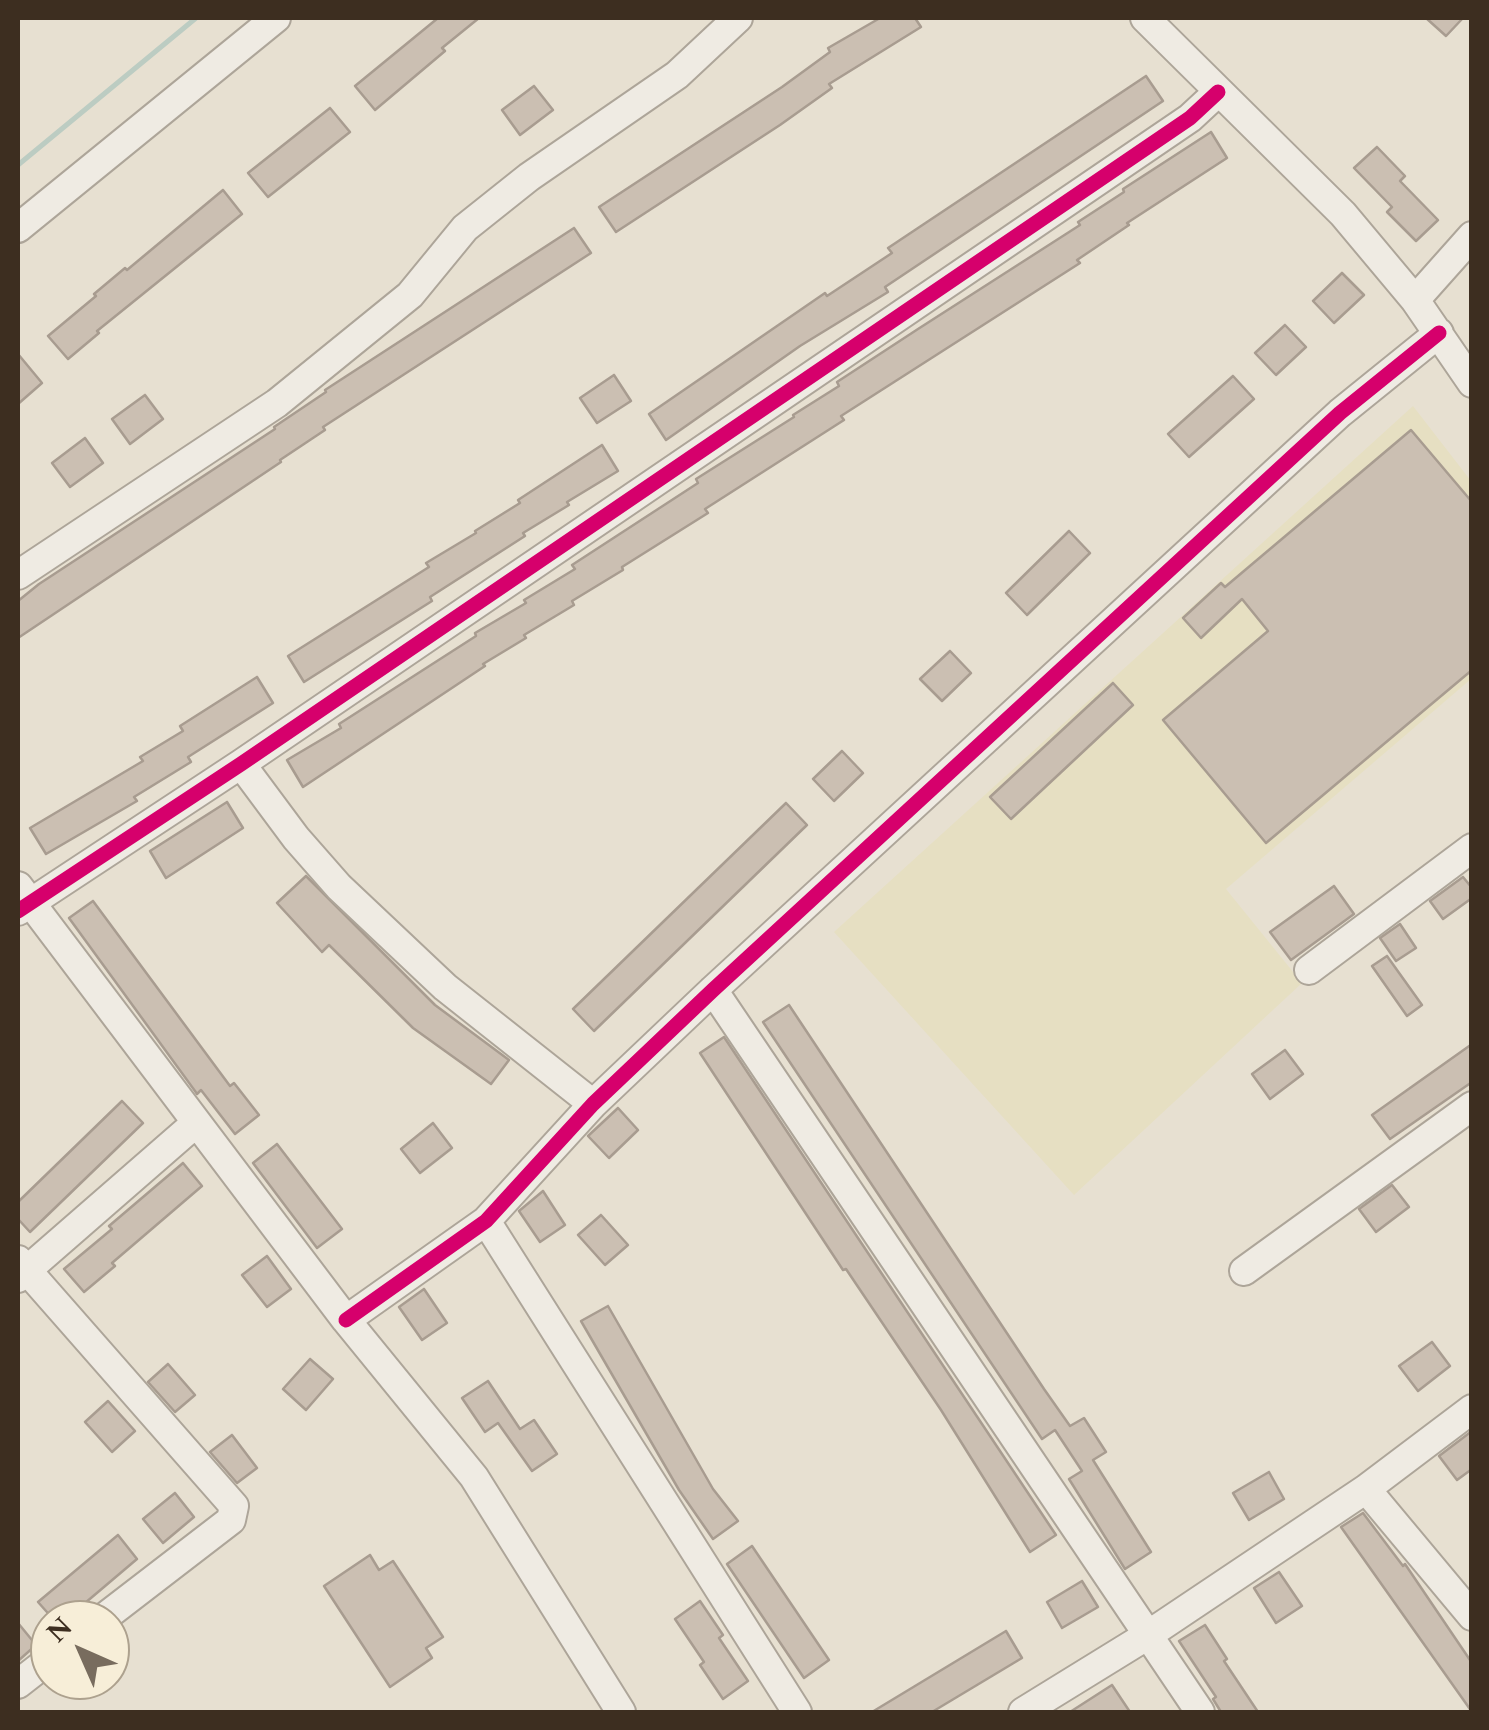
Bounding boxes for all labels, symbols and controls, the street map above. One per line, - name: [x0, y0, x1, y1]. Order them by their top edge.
- north arrow: [30, 1600, 130, 1700]
- text: N: [37, 1607, 83, 1653]

